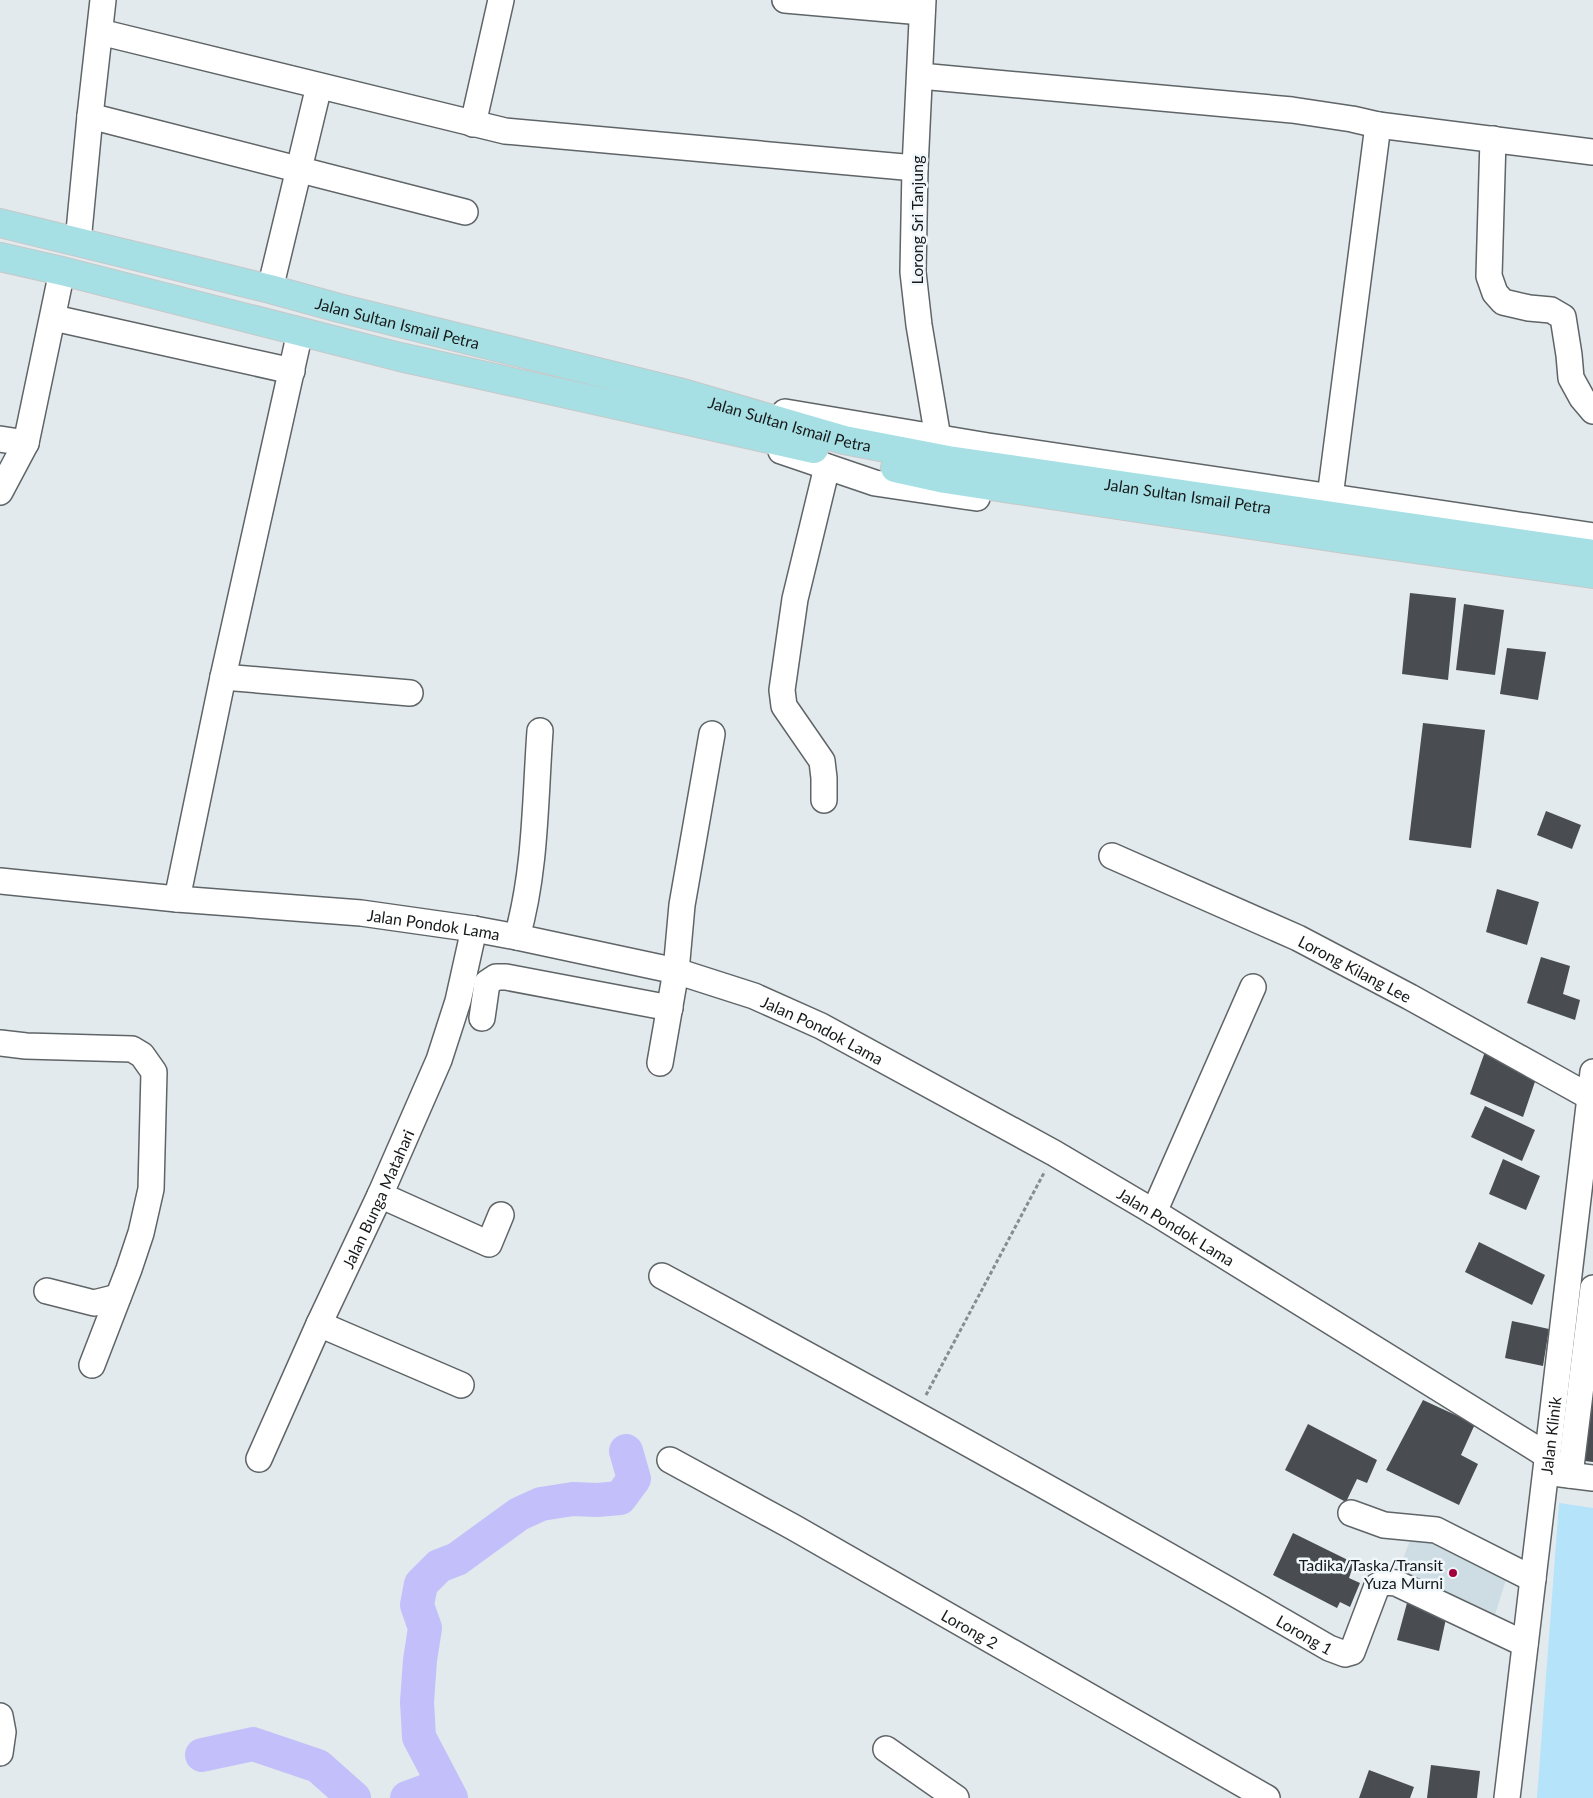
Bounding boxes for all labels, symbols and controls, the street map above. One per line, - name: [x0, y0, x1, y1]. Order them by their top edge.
- street label: Lorong Sri Tanjung: [907, 156, 926, 284]
- street label: Jalan Sultan Ismail Petra: [314, 293, 482, 352]
- street label: Jalan Sultan Ismail Petra: [706, 392, 873, 455]
- street label: Jalan Sultan Ismail Petra: [1103, 473, 1273, 517]
- street label: Jalan Pondok Lama: [366, 905, 502, 943]
- street label: Lorong Kilang Lee: [1296, 931, 1415, 1006]
- street label: Jalan Pondok Lama: [759, 991, 887, 1068]
- street label: Jalan Bunga Matahari: [337, 1126, 417, 1271]
- street label: Jalan Pondok Lama: [1114, 1183, 1238, 1269]
- street label: Jalan Klinik: [1536, 1395, 1564, 1476]
- place label: Tadika/Taska/Transit Yuza Murni: [1299, 1555, 1443, 1592]
- marker: Tadika/Taska/Transit Yuza Murni: [1447, 1567, 1459, 1579]
- street label: Lorong 2: [938, 1605, 1002, 1652]
- street label: Lorong 1: [1273, 1610, 1337, 1658]

